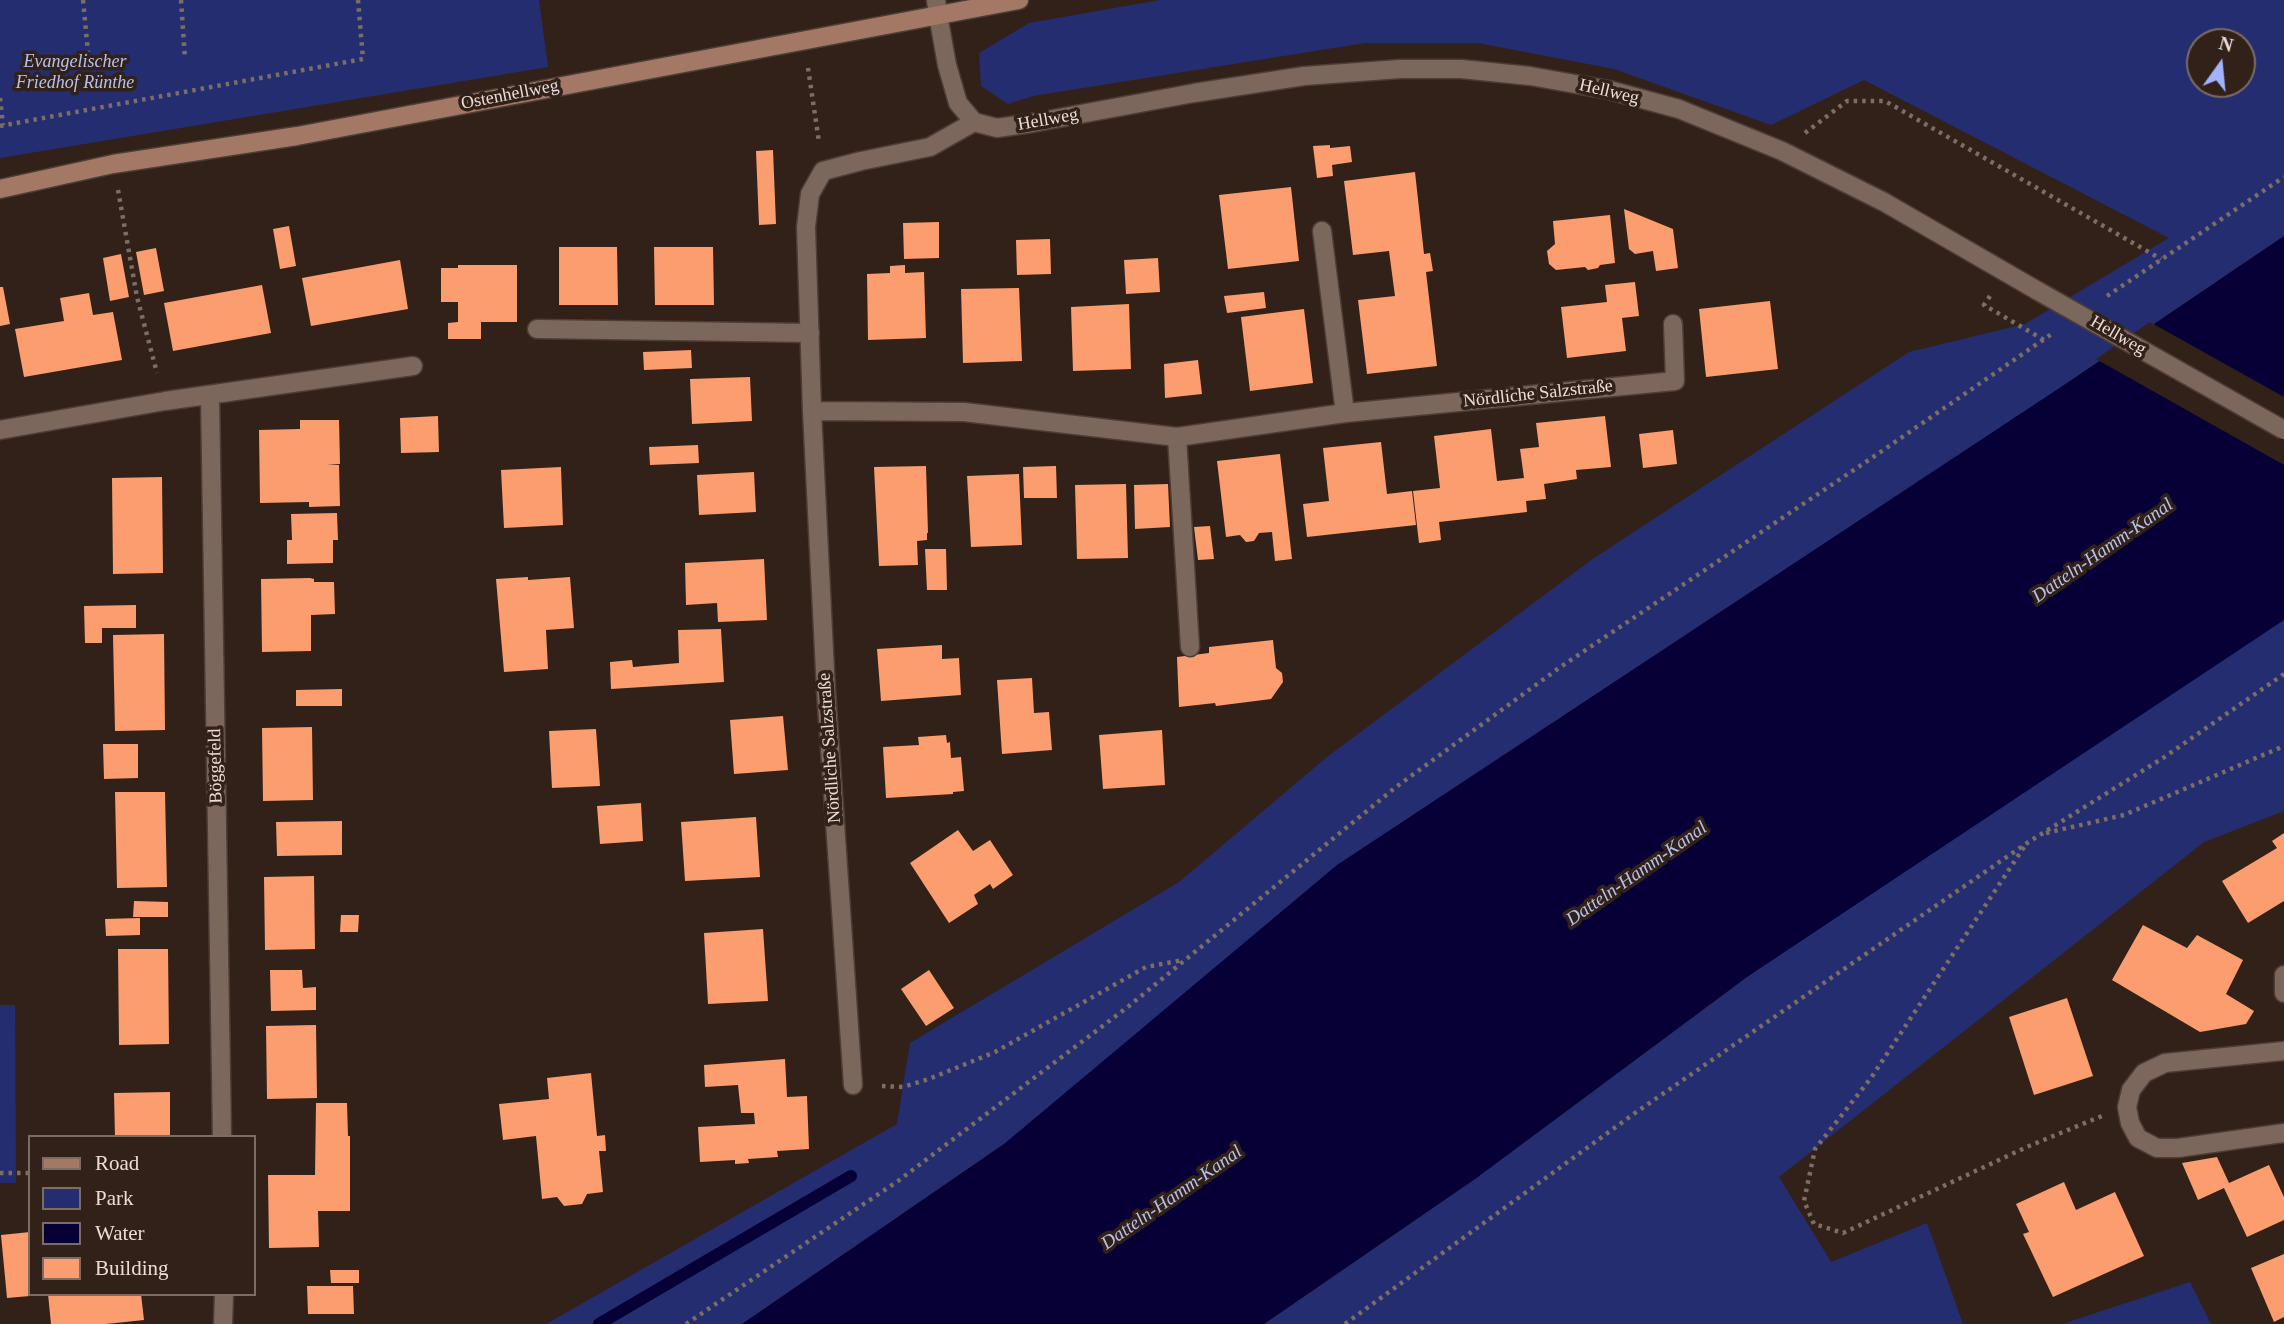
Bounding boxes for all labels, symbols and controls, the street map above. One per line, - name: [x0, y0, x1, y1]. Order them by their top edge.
- north arrow: [2186, 28, 2256, 98]
- text: N: [2217, 32, 2235, 56]
- park label: Evangelischer Friedhof Rünthe: [16, 51, 134, 94]
- street label: Ostenhellweg: [459, 75, 561, 115]
- street label: Hellweg: [1577, 75, 1641, 109]
- street label: Hellweg: [1016, 104, 1080, 136]
- street label: Hellweg: [2086, 311, 2150, 361]
- street label: Nördliche Salzstraße: [1462, 375, 1614, 413]
- water label: Datteln-Hamm-Kanal: [2028, 494, 2178, 608]
- street label: Nördliche Salzstraße: [814, 672, 846, 824]
- street label: Böggefeld: [205, 728, 227, 804]
- water label: Datteln-Hamm-Kanal: [1562, 817, 1712, 931]
- legend: [28, 1135, 256, 1296]
- water label: Datteln-Hamm-Kanal: [1097, 1141, 1247, 1255]
- text: Road: [95, 1151, 139, 1175]
- text: Park: [95, 1186, 134, 1210]
- text: Water: [95, 1221, 145, 1245]
- text: Building: [95, 1256, 169, 1280]

